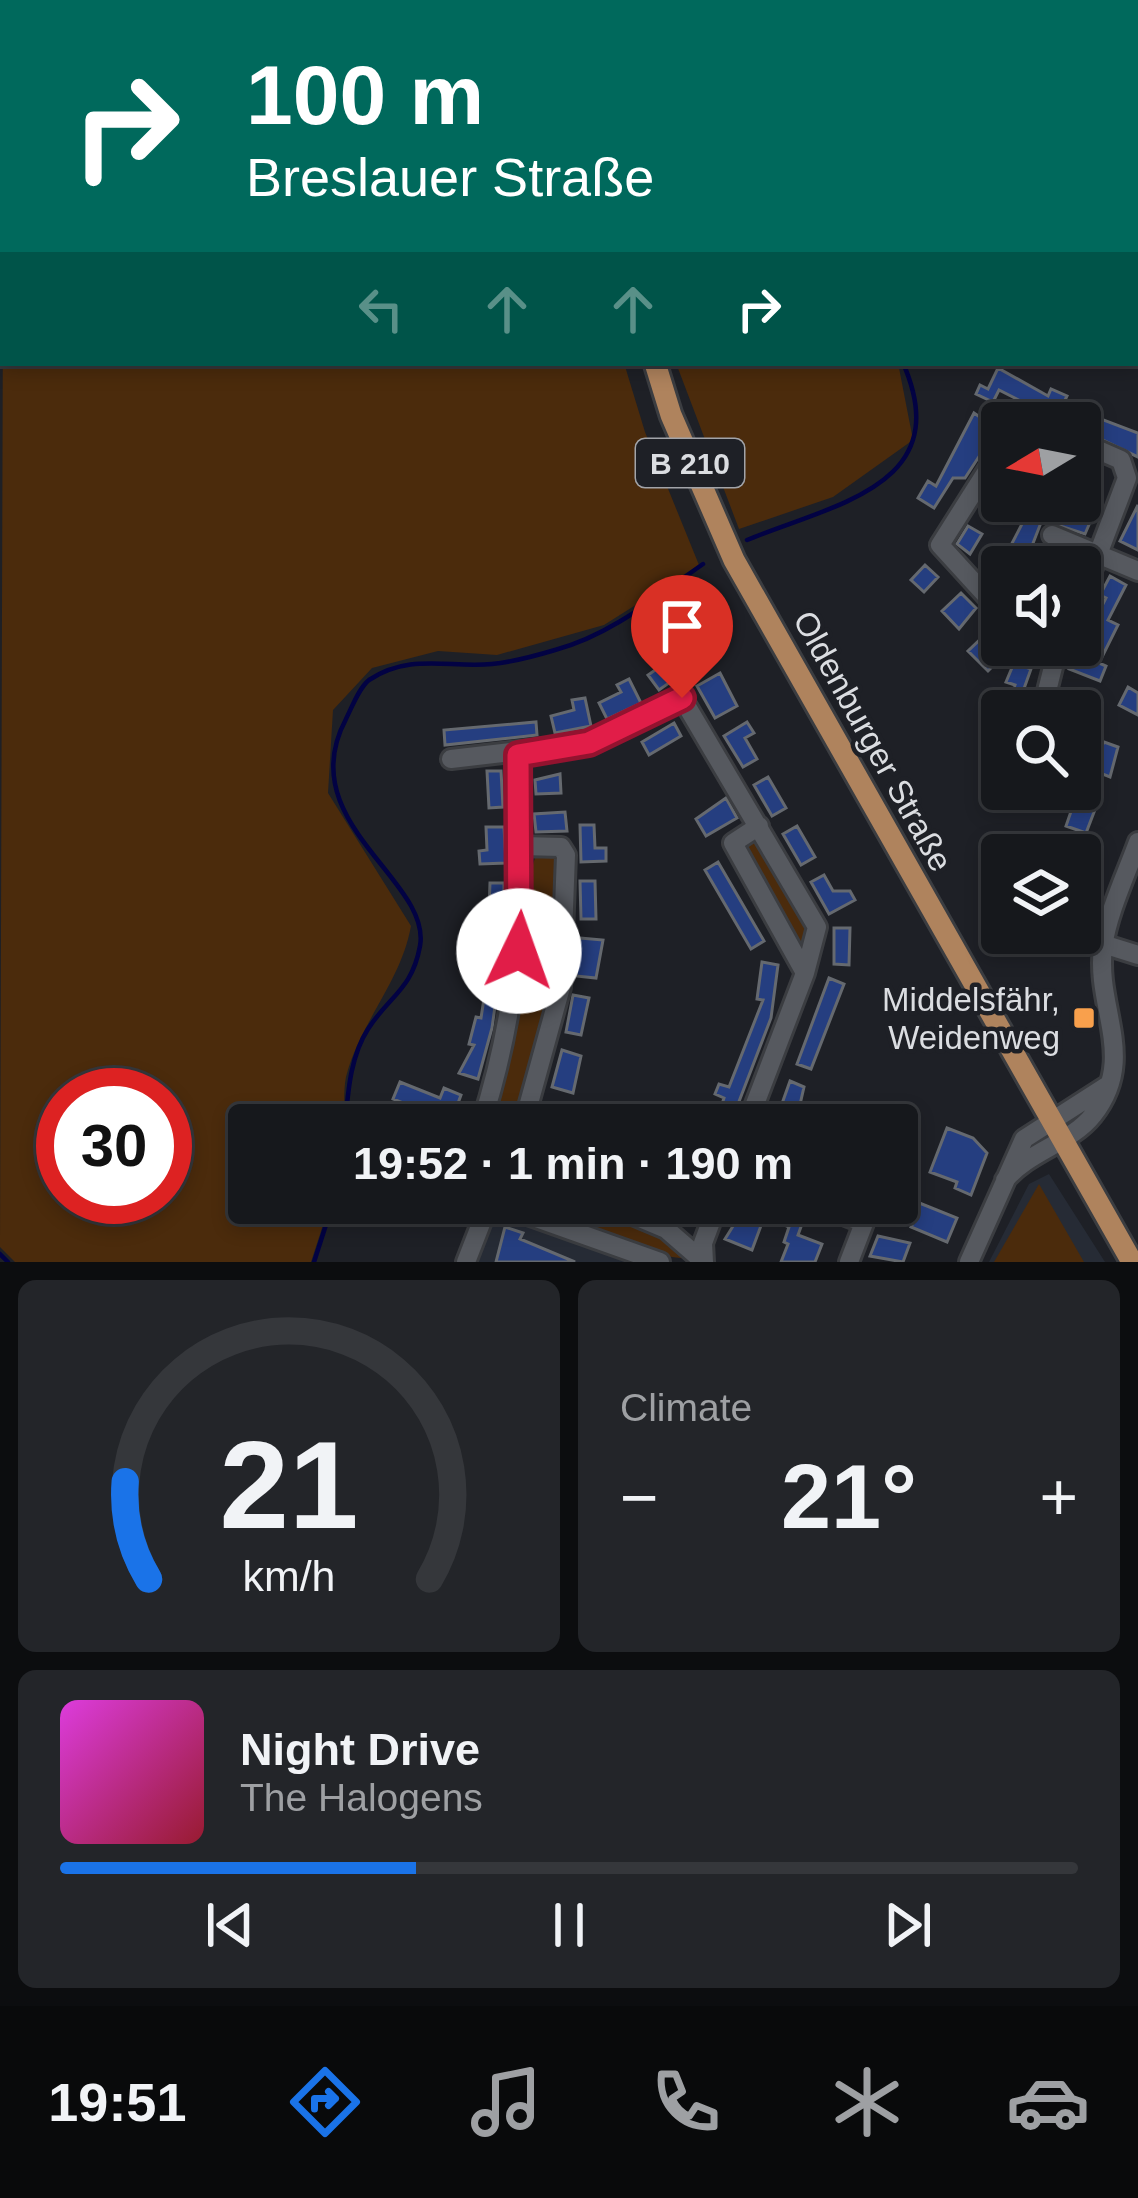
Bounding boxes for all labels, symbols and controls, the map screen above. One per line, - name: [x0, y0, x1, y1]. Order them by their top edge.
- icon: right: [48, 48, 204, 204]
- text: 100 m: [246, 48, 484, 142]
- text: Breslauer Straße: [246, 147, 654, 207]
- icon: left: [348, 276, 414, 342]
- icon: ahead: [474, 276, 540, 342]
- icon: ahead: [600, 276, 666, 342]
- icon: right: [726, 276, 792, 342]
- north arrow: [981, 402, 1101, 522]
- map controls: [981, 402, 1101, 954]
- road number: B 210: [636, 439, 744, 487]
- button: sound: [981, 546, 1101, 666]
- pin: [631, 575, 733, 698]
- icon: arrive: [649, 593, 715, 659]
- street label: Oldenburger Straße: [786, 604, 960, 878]
- button: search: [981, 690, 1101, 810]
- button: layers: [981, 834, 1101, 954]
- position arrow: [456, 888, 582, 1014]
- place label: Middelsfähr, Weidenweg: [882, 981, 1060, 1056]
- marker: Middelsfähr, Weidenweg: [1071, 1005, 1097, 1031]
- speed limit sign: 30: [36, 1068, 192, 1224]
- text: 19:52 · 1 min · 190 m: [353, 1138, 793, 1189]
- text: Climate: [620, 1386, 752, 1429]
- text: 21: [220, 1415, 358, 1554]
- text: 21°: [781, 1447, 917, 1547]
- text: −: [620, 1460, 659, 1534]
- text: +: [1039, 1460, 1078, 1534]
- text: km/h: [243, 1552, 335, 1600]
- text: Night Drive: [240, 1724, 480, 1775]
- text: The Halogens: [240, 1776, 483, 1819]
- icon: previous: [197, 1892, 263, 1958]
- icon: pause: [536, 1892, 602, 1958]
- icon: next: [875, 1892, 941, 1958]
- icon: directions: [283, 2060, 367, 2144]
- icon: music: [464, 2060, 548, 2144]
- icon: phone: [644, 2060, 728, 2144]
- icon: climate: [825, 2060, 909, 2144]
- icon: car: [1006, 2060, 1090, 2144]
- text: 19:51: [48, 2072, 186, 2132]

